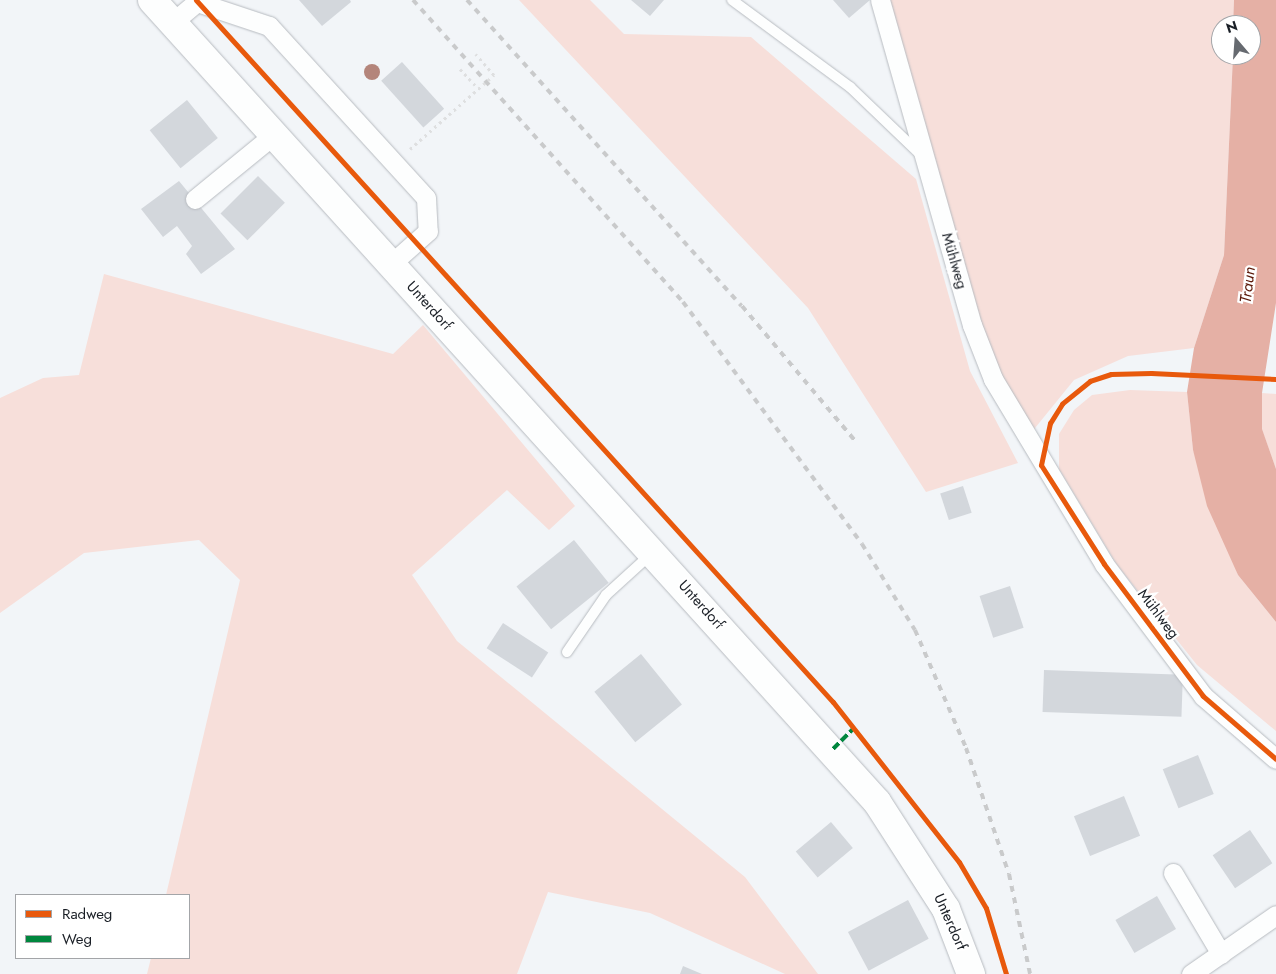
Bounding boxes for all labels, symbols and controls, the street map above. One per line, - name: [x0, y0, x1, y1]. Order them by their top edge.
- north arrow: [1211, 15, 1261, 65]
- text: N: [1223, 15, 1240, 38]
- street label: Mühlweg: [937, 231, 971, 291]
- water label: Traun: [1236, 266, 1260, 304]
- street label: Unterdorf: [402, 278, 456, 334]
- street label: Unterdorf: [674, 577, 728, 633]
- street label: Mühlweg: [1133, 586, 1183, 642]
- street label: Unterdorf: [930, 891, 970, 953]
- legend: [15, 894, 190, 959]
- text: Radweg: [62, 903, 112, 925]
- text: Weg: [62, 928, 92, 950]

